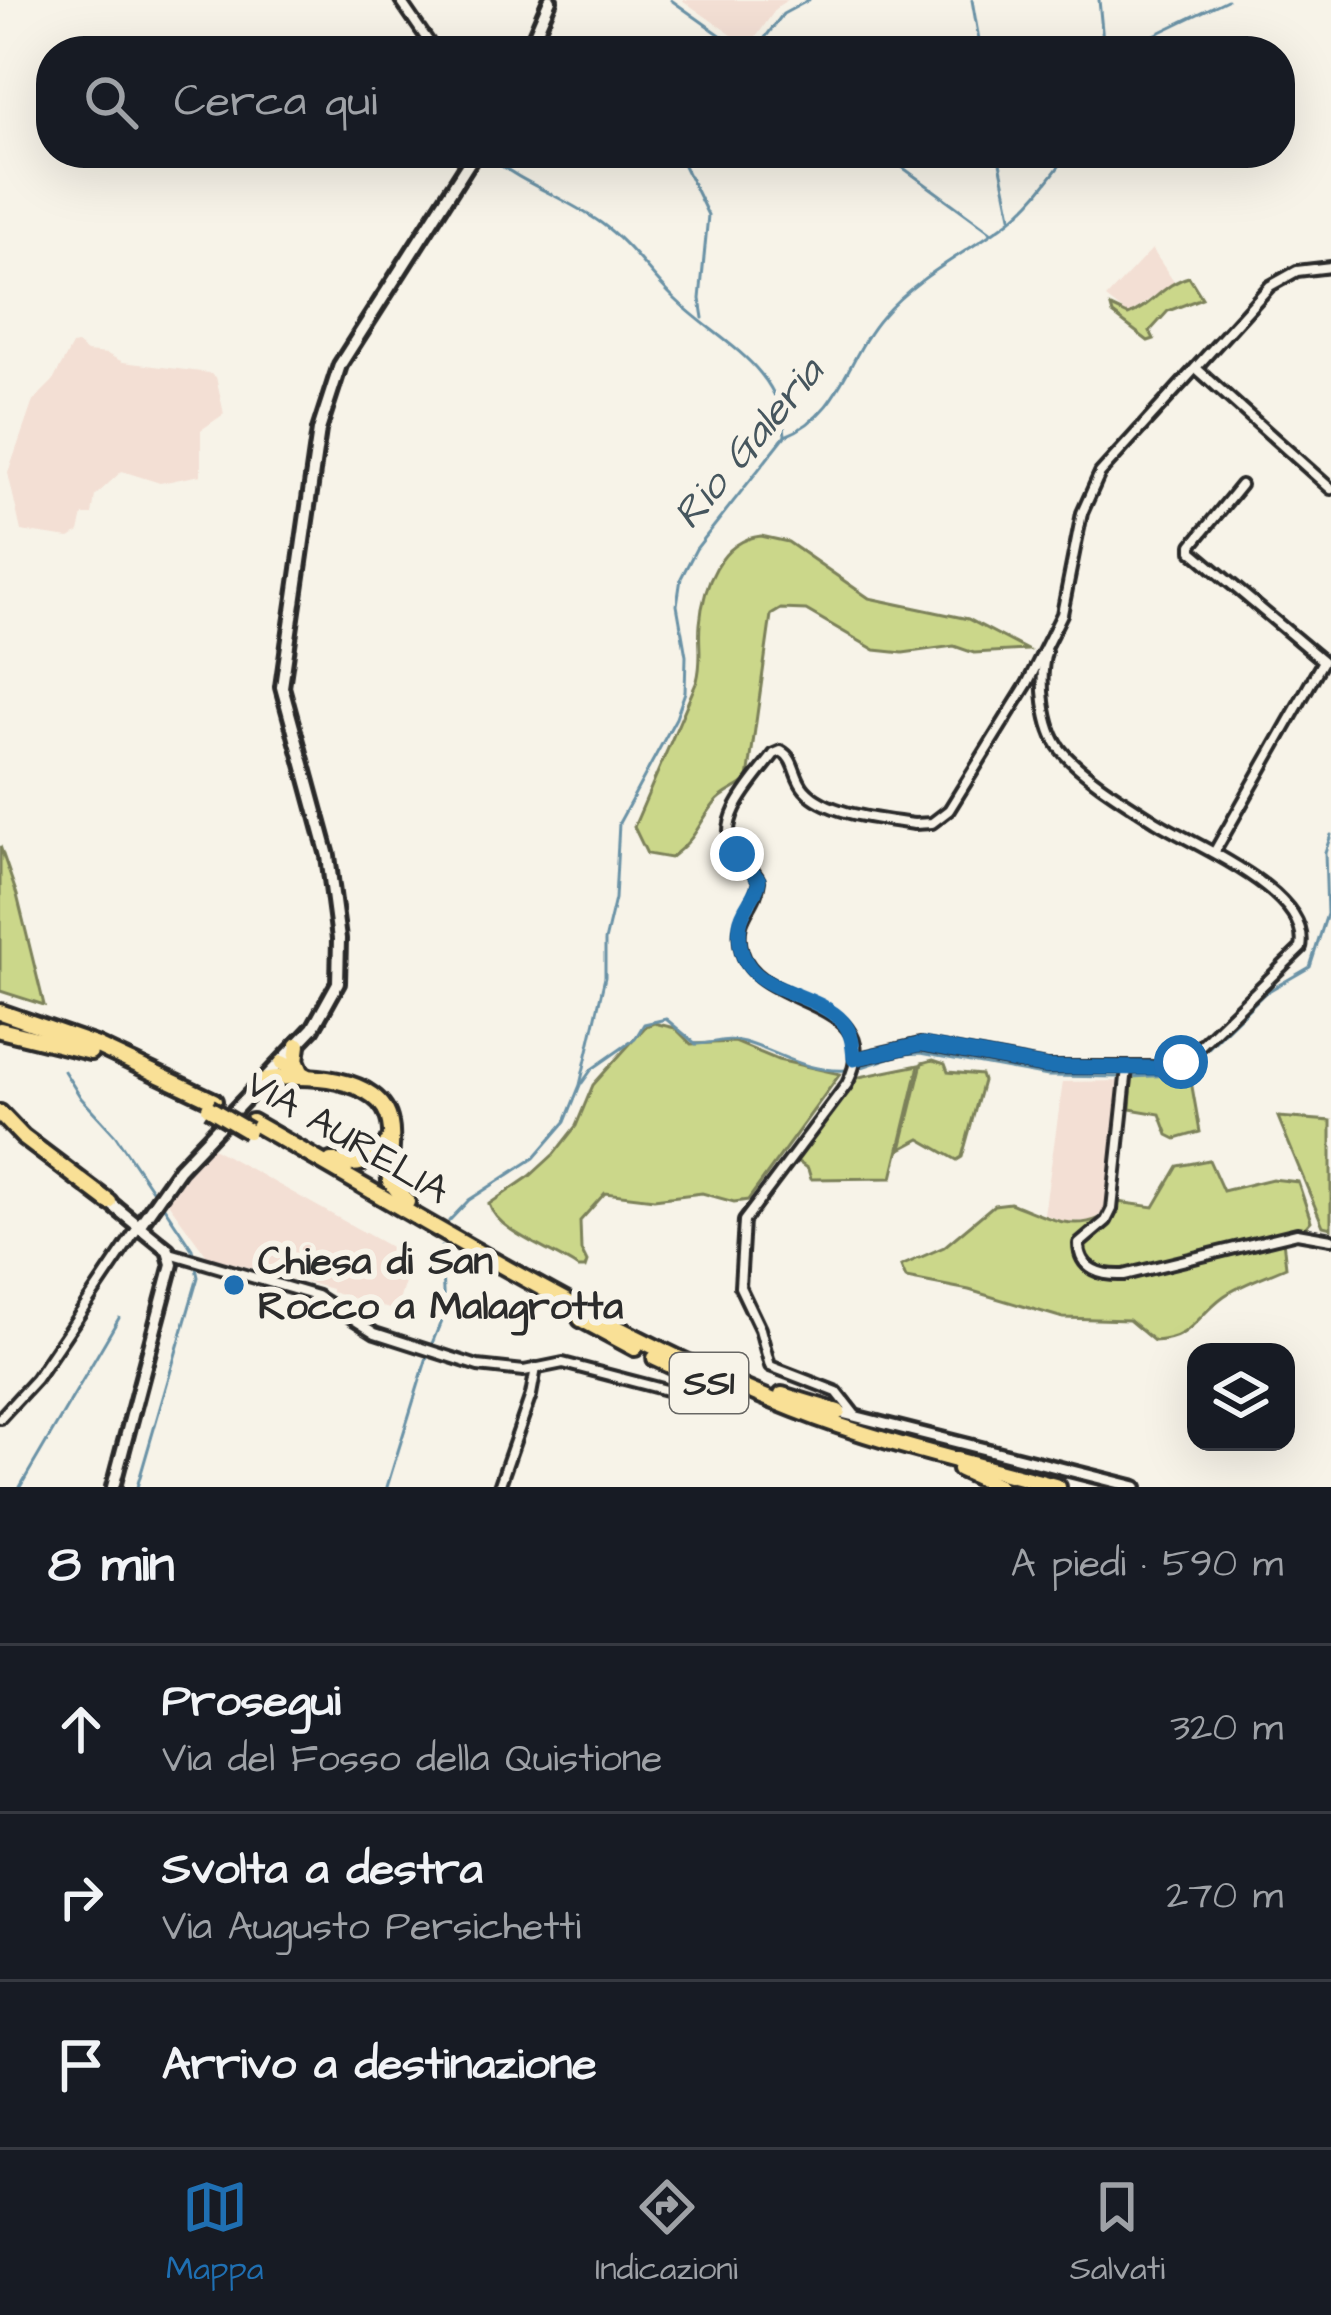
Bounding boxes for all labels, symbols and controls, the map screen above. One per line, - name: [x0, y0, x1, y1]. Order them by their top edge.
- search box: [36, 36, 1295, 168]
- icon: search: [78, 69, 144, 135]
- text: Cerca qui: [174, 71, 377, 133]
- water label: Rio Galeria: [660, 344, 840, 542]
- route end: [710, 827, 764, 881]
- route start: [1154, 1035, 1208, 1089]
- street label: VIA AURELIA: [235, 1058, 459, 1218]
- place label: Chiesa di San Rocco a Malagrotta: [258, 1236, 623, 1336]
- marker: Chiesa di San Rocco a Malagrotta: [221, 1272, 247, 1298]
- map controls: [1187, 1343, 1295, 1451]
- button: layers: [1187, 1343, 1295, 1451]
- road number: SS1: [670, 1353, 748, 1413]
- text: 8 min: [48, 1530, 174, 1601]
- text: A piedi · 590 m: [1011, 1538, 1283, 1592]
- text: Prosegui: [162, 1671, 341, 1733]
- icon: ahead: [48, 1696, 114, 1762]
- text: 320 m: [1170, 1702, 1283, 1756]
- text: Via del Fosso della Quistione: [162, 1733, 662, 1787]
- text: Svolta a destra: [162, 1839, 483, 1901]
- icon: right: [48, 1864, 114, 1930]
- text: 270 m: [1166, 1870, 1283, 1924]
- text: Via Augusto Persichetti: [162, 1901, 581, 1955]
- icon: arrive: [48, 2032, 114, 2098]
- text: Arrivo a destinazione: [162, 2034, 597, 2096]
- tab: Mappa: [166, 2174, 264, 2292]
- tab: Indicazioni: [595, 2174, 738, 2292]
- tab: Salvati: [1070, 2174, 1165, 2292]

